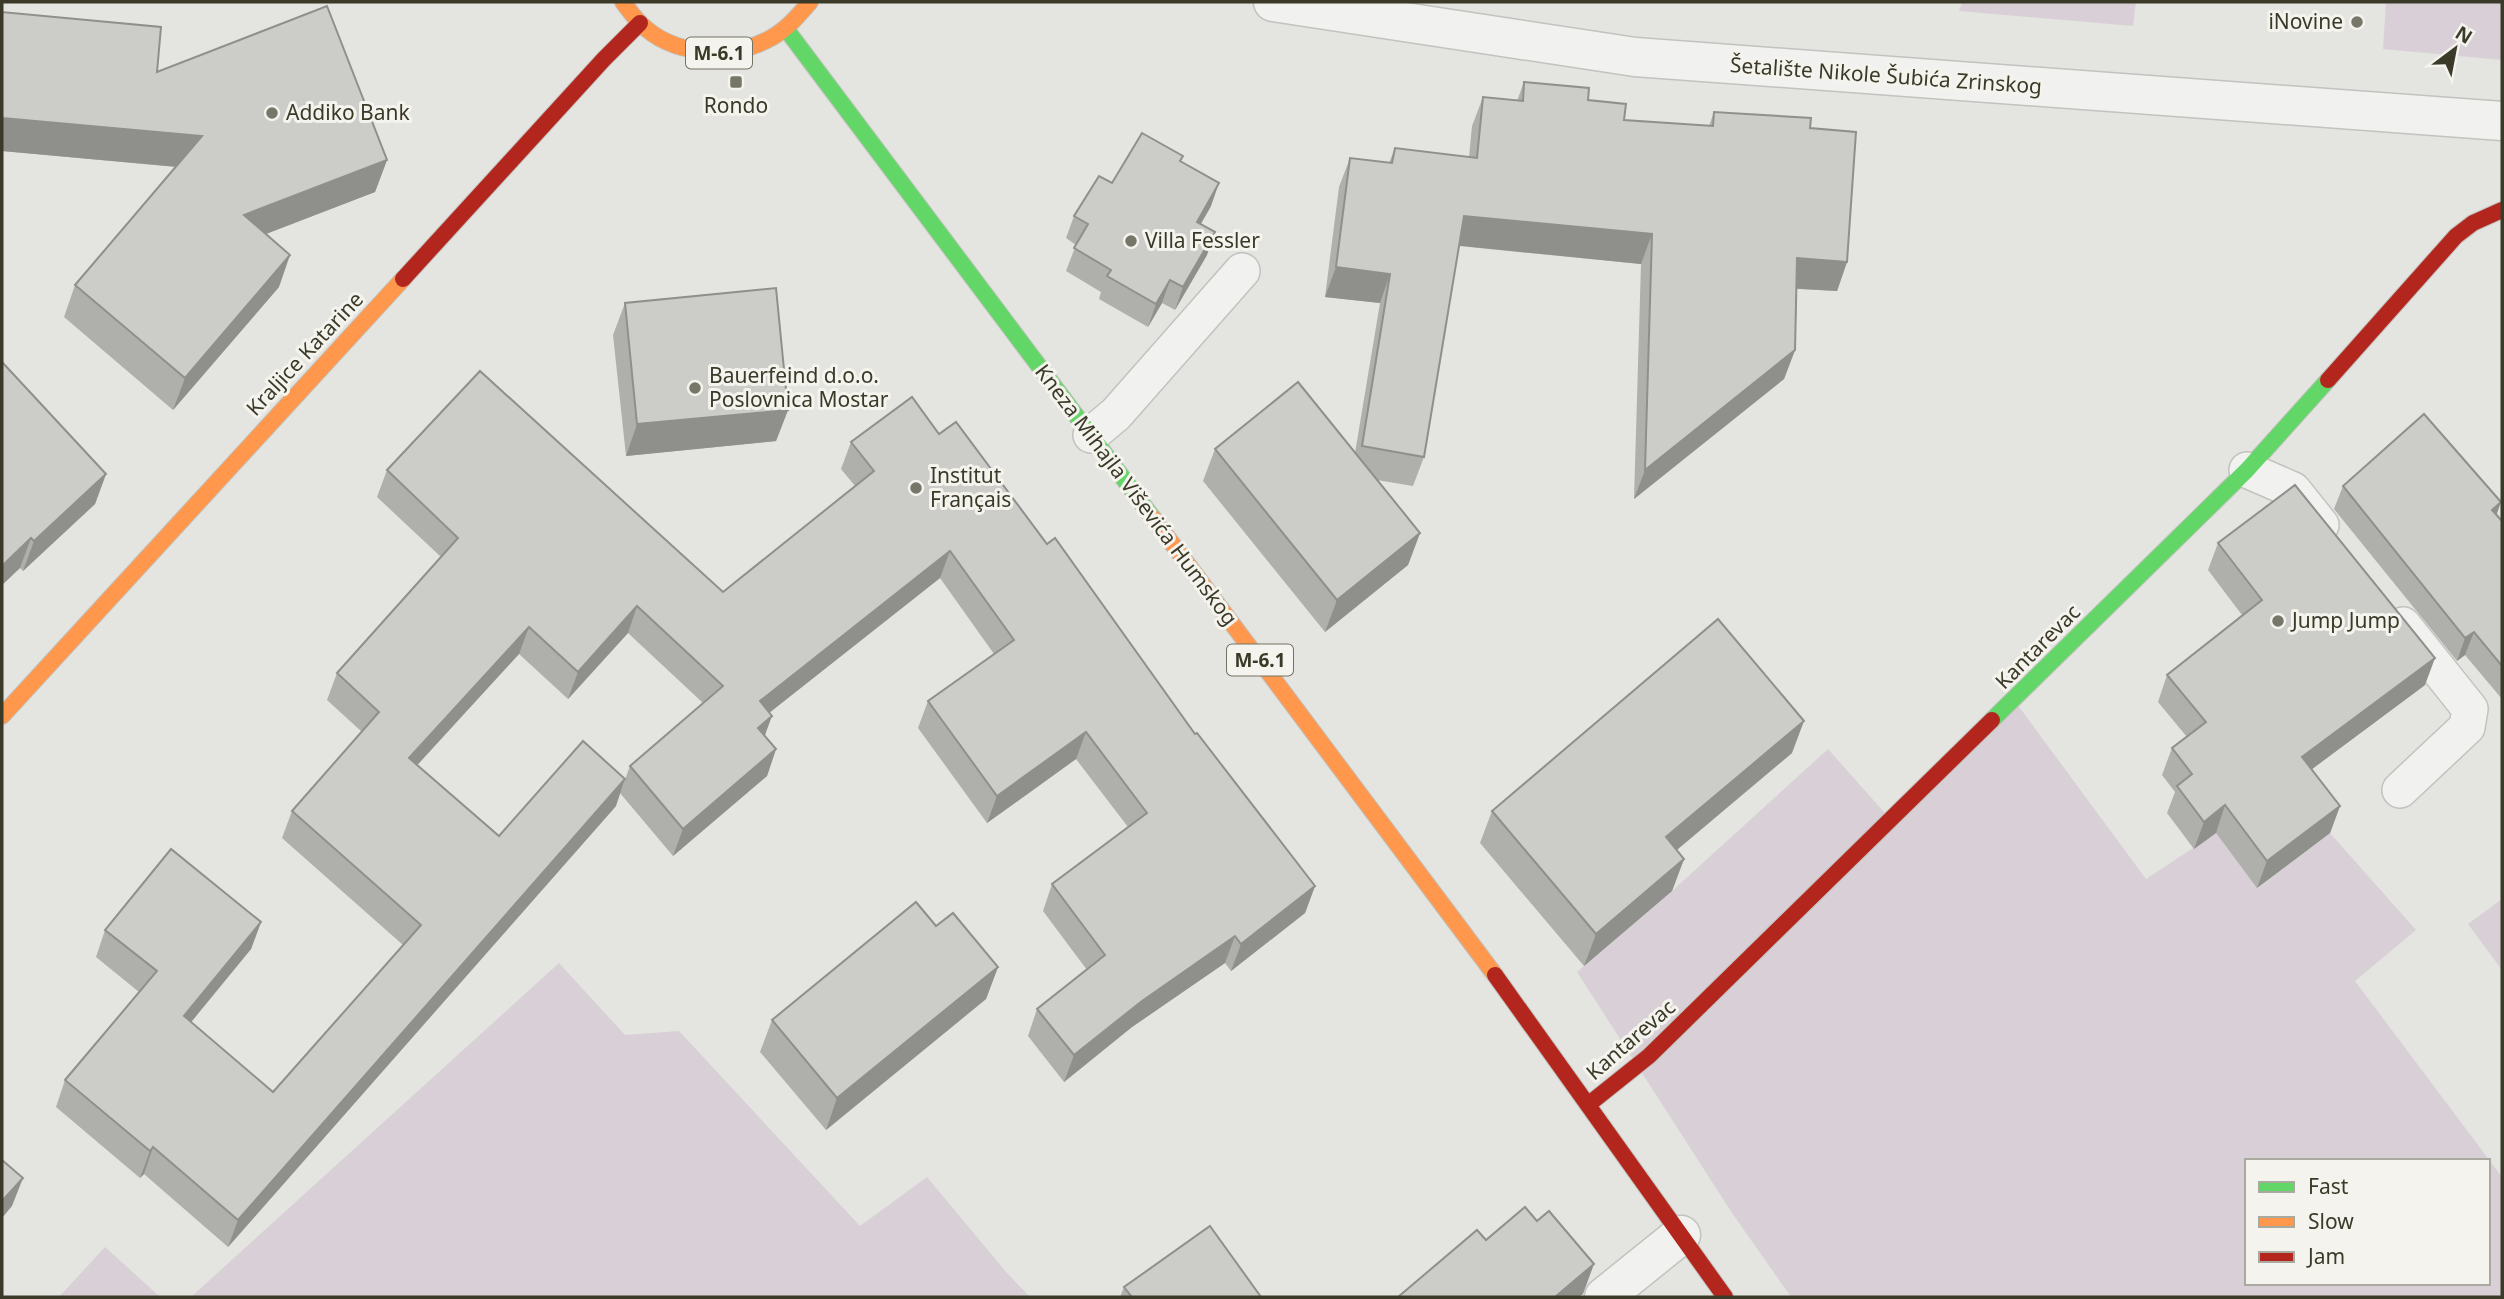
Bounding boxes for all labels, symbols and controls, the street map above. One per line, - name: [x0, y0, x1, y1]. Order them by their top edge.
- place label: iNovine: [2268, 7, 2343, 35]
- marker: iNovine: [2349, 14, 2365, 30]
- north arrow: [2420, 14, 2490, 84]
- text: N: [2451, 19, 2477, 50]
- road number: M-6.1: [686, 38, 752, 68]
- street label: Šetalište Nikole Šubića Zrinskog: [1729, 50, 2043, 100]
- marker: Rondo: [728, 74, 744, 90]
- place label: Rondo: [704, 91, 768, 119]
- place label: Addiko Bank: [286, 98, 410, 126]
- marker: Addiko Bank: [264, 105, 280, 121]
- place label: Villa Fessler: [1145, 226, 1260, 254]
- marker: Villa Fessler: [1123, 233, 1139, 249]
- street label: Kraljice Katarine: [240, 285, 369, 421]
- street label: Kneza Mihajla Viševića Humskog: [1029, 358, 1244, 631]
- place label: Bauerfeind d.o.o. Poslovnica Mostar: [709, 361, 889, 413]
- marker: Bauerfeind d.o.o. Poslovnica Mostar: [687, 380, 703, 396]
- place label: Institut Français: [930, 461, 1011, 513]
- marker: Institut Français: [908, 480, 924, 496]
- street label: Kantarevac: [1989, 598, 2086, 695]
- place label: Jump Jump: [2290, 606, 2400, 634]
- marker: Jump Jump: [2270, 613, 2286, 629]
- road number: M-6.1: [1227, 645, 1293, 676]
- street label: Kantarevac: [1580, 993, 1681, 1086]
- legend: [2245, 1159, 2490, 1285]
- text: Fast: [2308, 1172, 2349, 1200]
- text: Slow: [2308, 1207, 2354, 1235]
- text: Jam: [2306, 1242, 2345, 1270]

